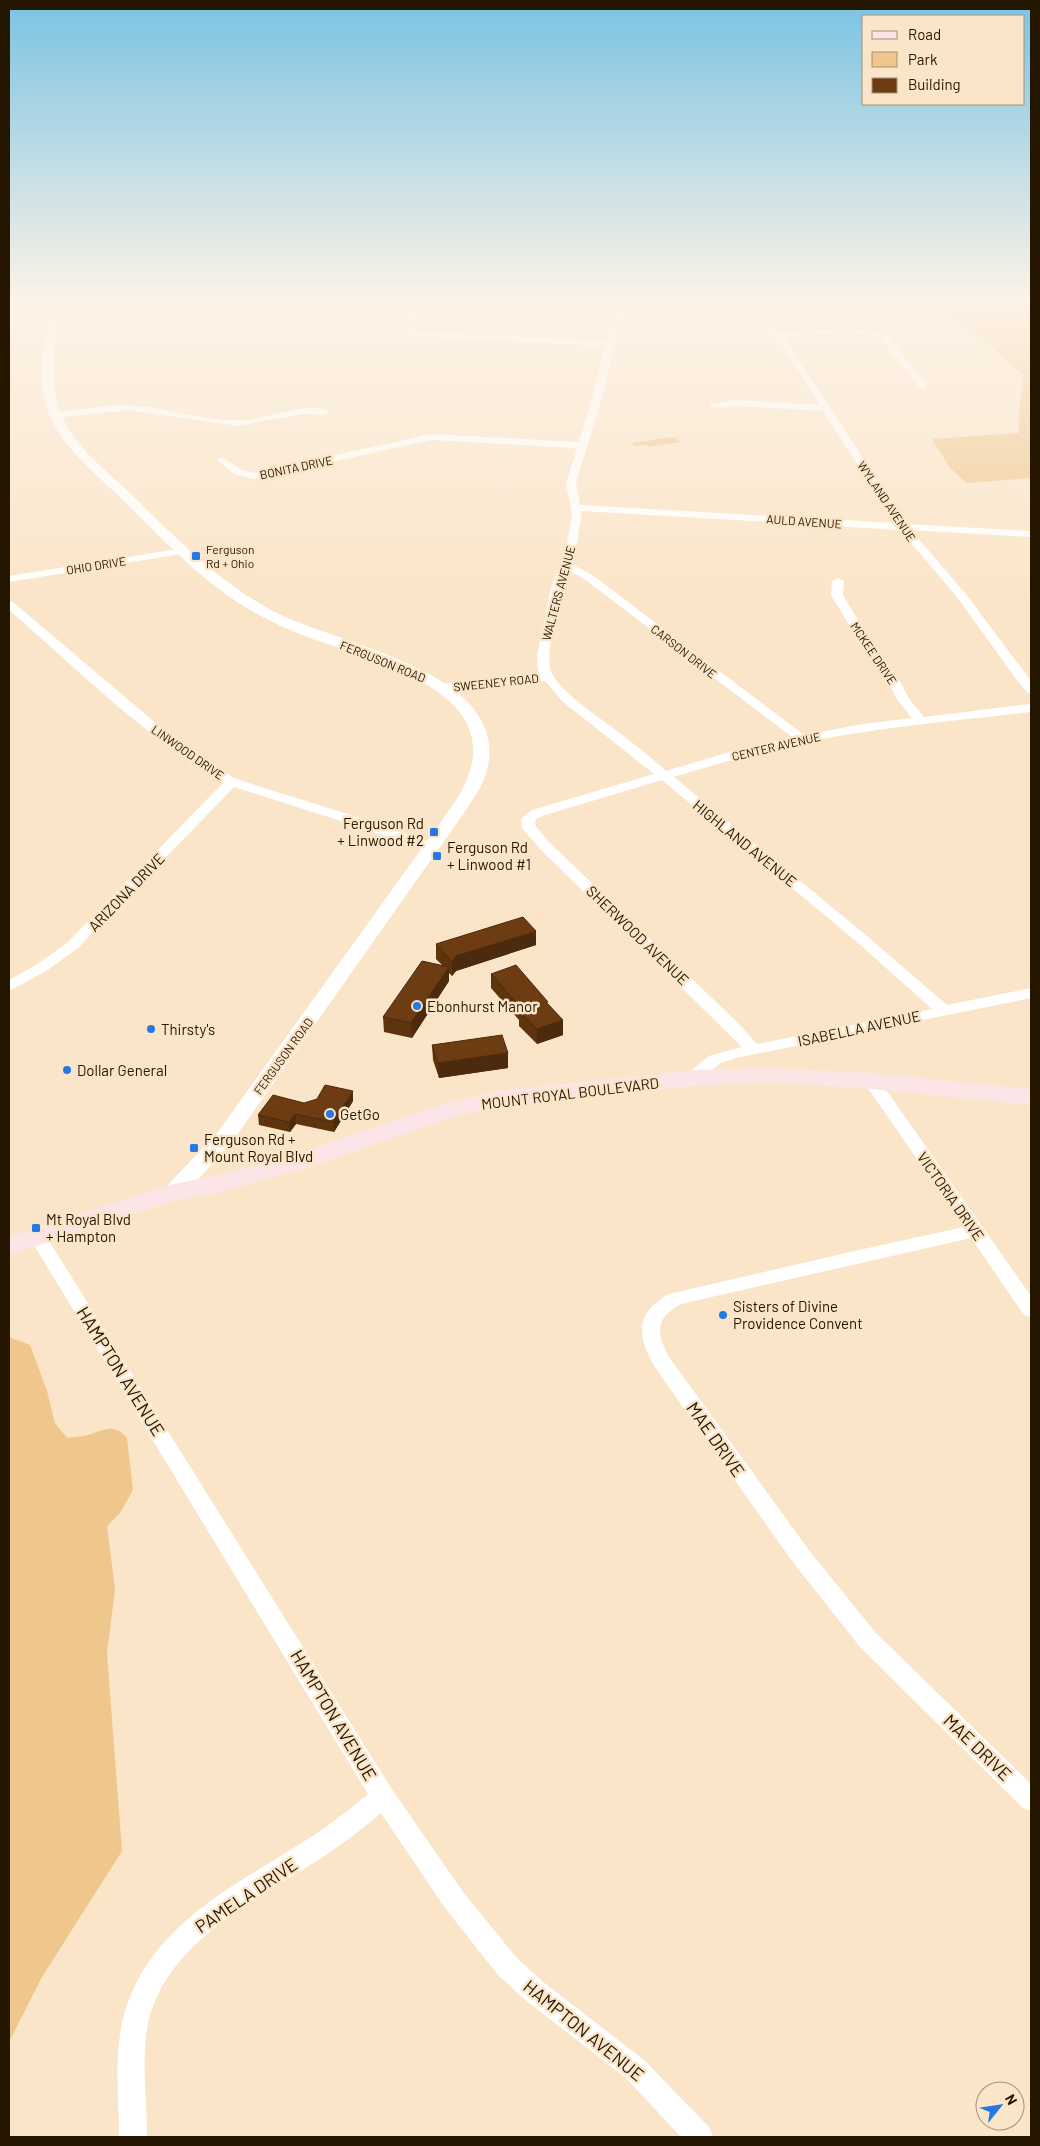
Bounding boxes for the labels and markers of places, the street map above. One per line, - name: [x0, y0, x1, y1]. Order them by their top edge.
- place label: Ferguson Rd + Ohio: [206, 542, 255, 570]
- marker: Ferguson Rd + Ohio: [190, 550, 202, 562]
- place label: Ferguson Rd + Linwood #2: [337, 814, 424, 849]
- marker: Ferguson Rd + Linwood #2: [428, 826, 440, 838]
- place label: Ferguson Rd + Linwood #1: [447, 838, 531, 873]
- marker: Ferguson Rd + Linwood #1: [431, 850, 443, 862]
- place label: Ebonhurst Manor: [427, 997, 538, 1015]
- marker: Ebonhurst Manor: [411, 1000, 423, 1012]
- place label: Thirsty's: [161, 1020, 215, 1038]
- marker: Thirsty's: [145, 1023, 157, 1035]
- place label: Dollar General: [77, 1061, 167, 1079]
- marker: Dollar General: [61, 1064, 73, 1076]
- place label: GetGo: [340, 1105, 380, 1123]
- marker: GetGo: [324, 1108, 336, 1120]
- place label: Ferguson Rd + Mount Royal Blvd: [204, 1130, 313, 1165]
- marker: Ferguson Rd + Mount Royal Blvd: [188, 1142, 200, 1154]
- place label: Mt Royal Blvd + Hampton: [46, 1210, 131, 1245]
- marker: Mt Royal Blvd + Hampton: [30, 1222, 42, 1234]
- place label: Sisters of Divine Providence Convent: [733, 1297, 863, 1332]
- marker: Sisters of Divine Providence Convent: [717, 1309, 729, 1321]

